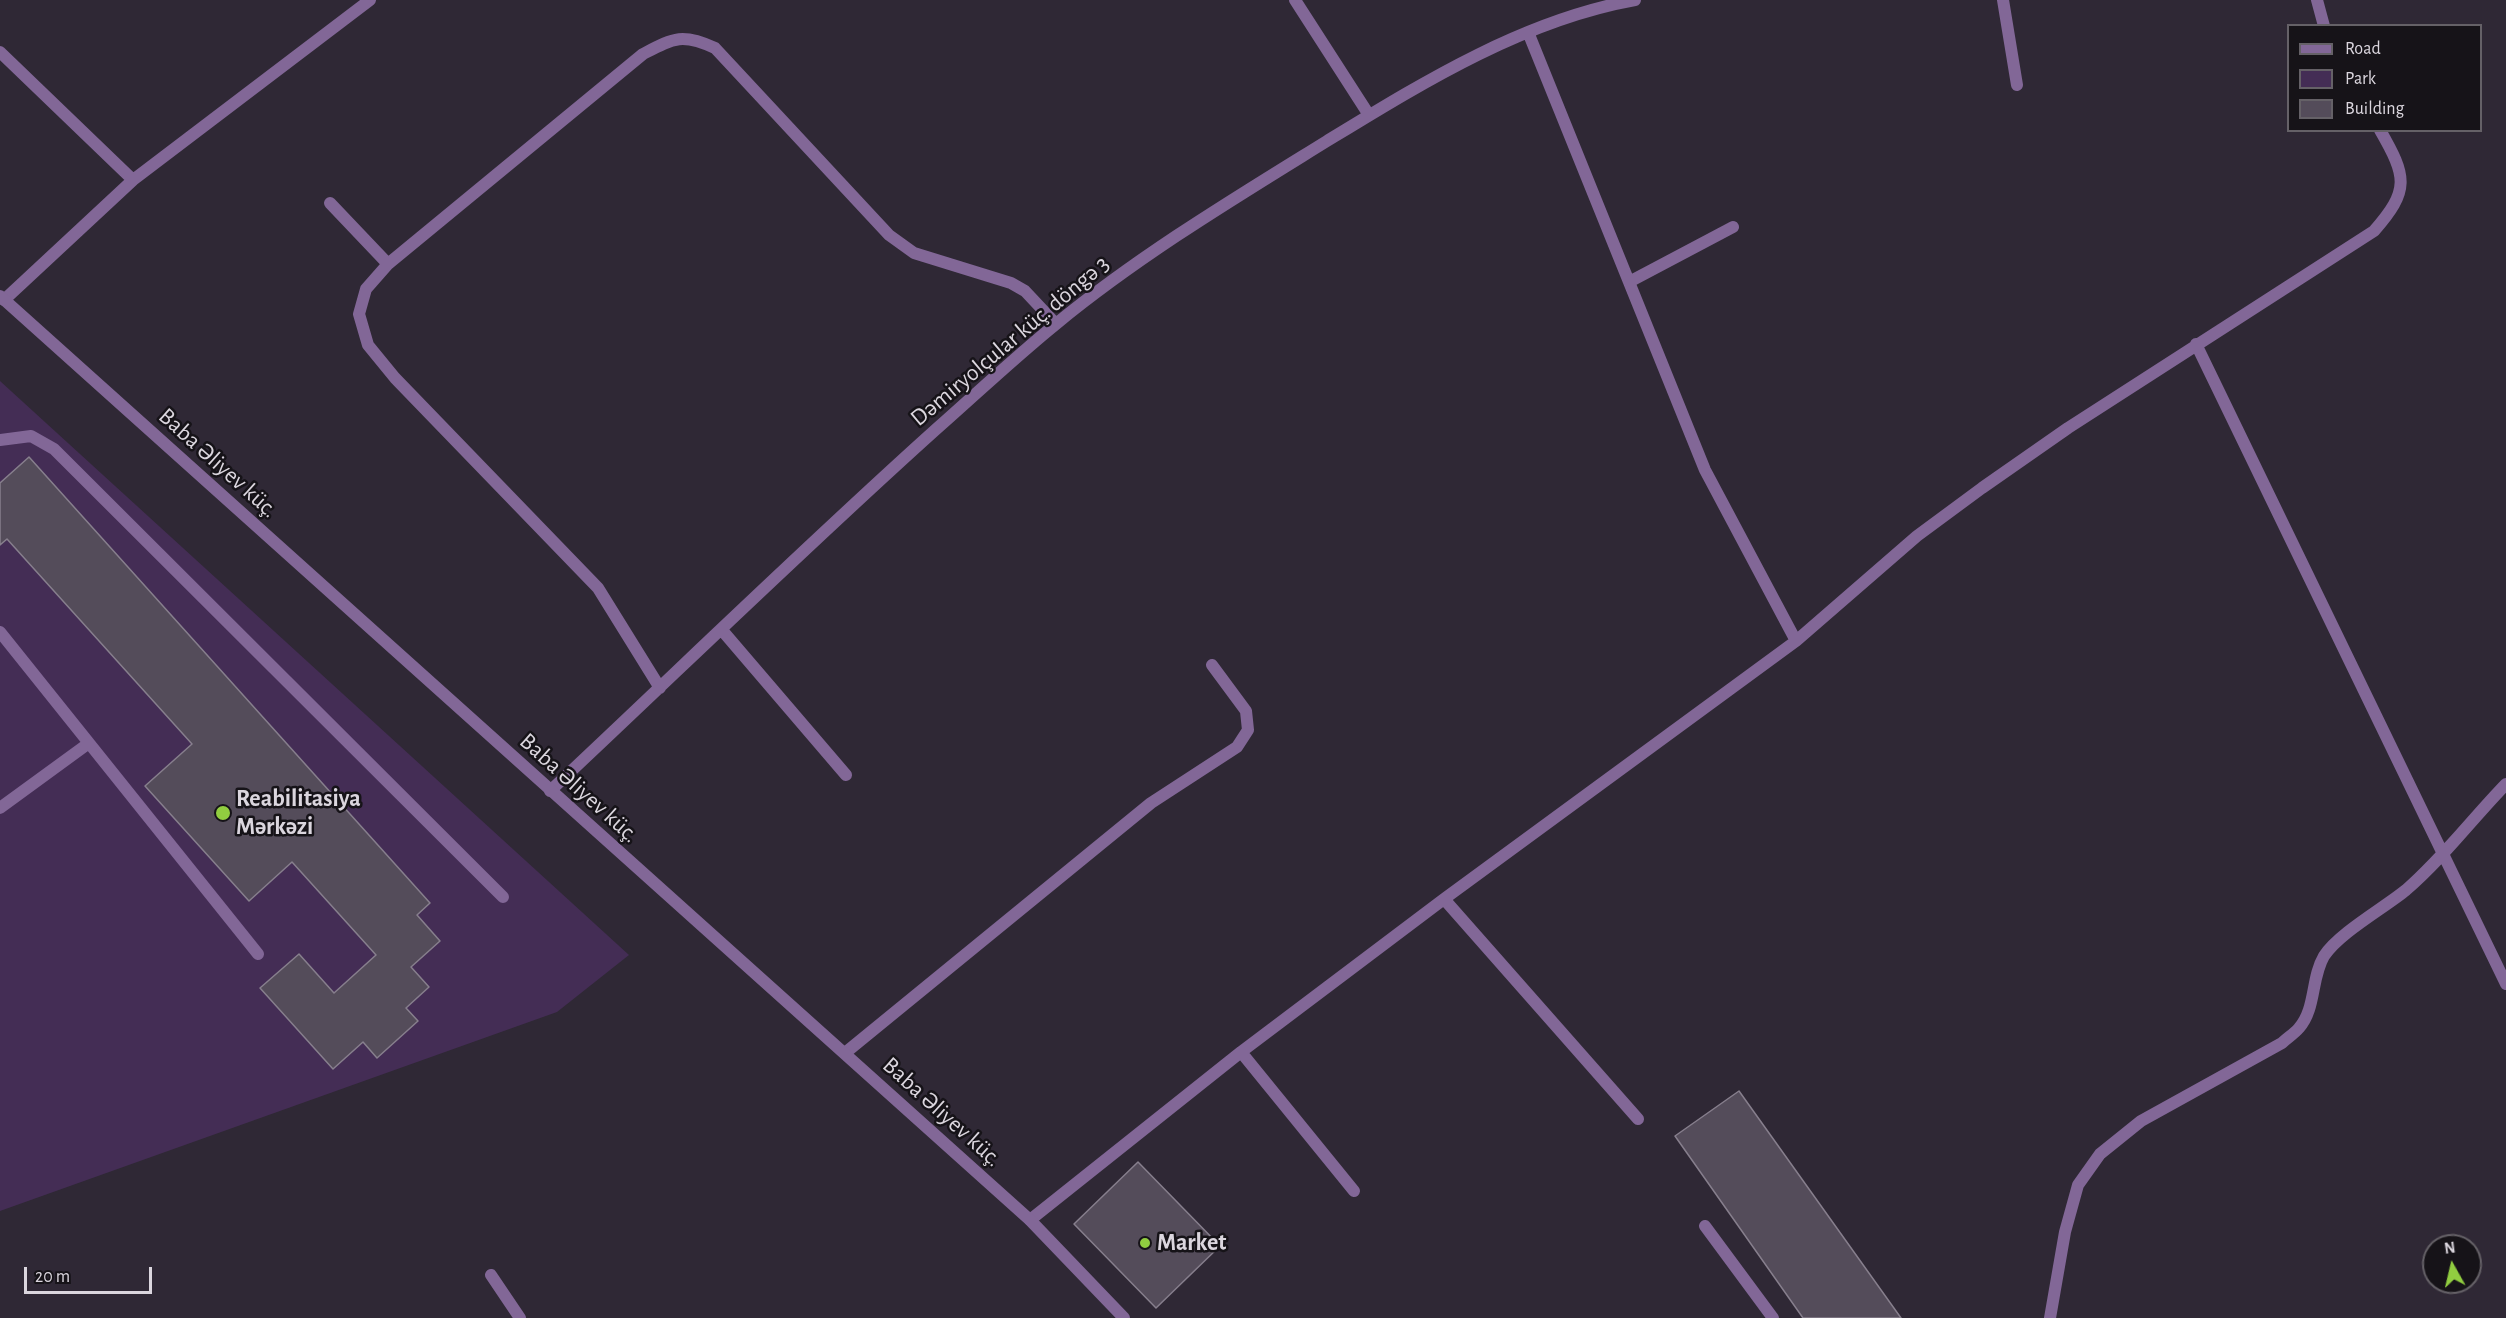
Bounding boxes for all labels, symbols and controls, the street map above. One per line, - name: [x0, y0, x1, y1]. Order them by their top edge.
- legend: [2287, 24, 2482, 132]
- text: Road: [2345, 40, 2381, 58]
- text: Park: [2345, 70, 2376, 88]
- text: Building: [2345, 100, 2404, 118]
- street label: Dəmiryolçular küç. döngə 3: [905, 249, 1115, 433]
- street label: Baba Əliyev küç.: [153, 402, 283, 524]
- street label: Baba Əliyev küç.: [514, 727, 644, 849]
- place label: Reabilitasiya Mərkəzi: [236, 785, 361, 841]
- marker: Reabilitasiya Mərkəzi: [214, 804, 232, 822]
- street label: Baba Əliyev küç.: [877, 1051, 1007, 1173]
- place label: Market: [1157, 1229, 1226, 1257]
- north arrow: [2422, 1234, 2482, 1294]
- marker: Market: [1138, 1236, 1152, 1250]
- text: N: [2443, 1239, 2456, 1257]
- scale bar: [27, 1255, 154, 1293]
- text: 20 m: [35, 1268, 70, 1286]

